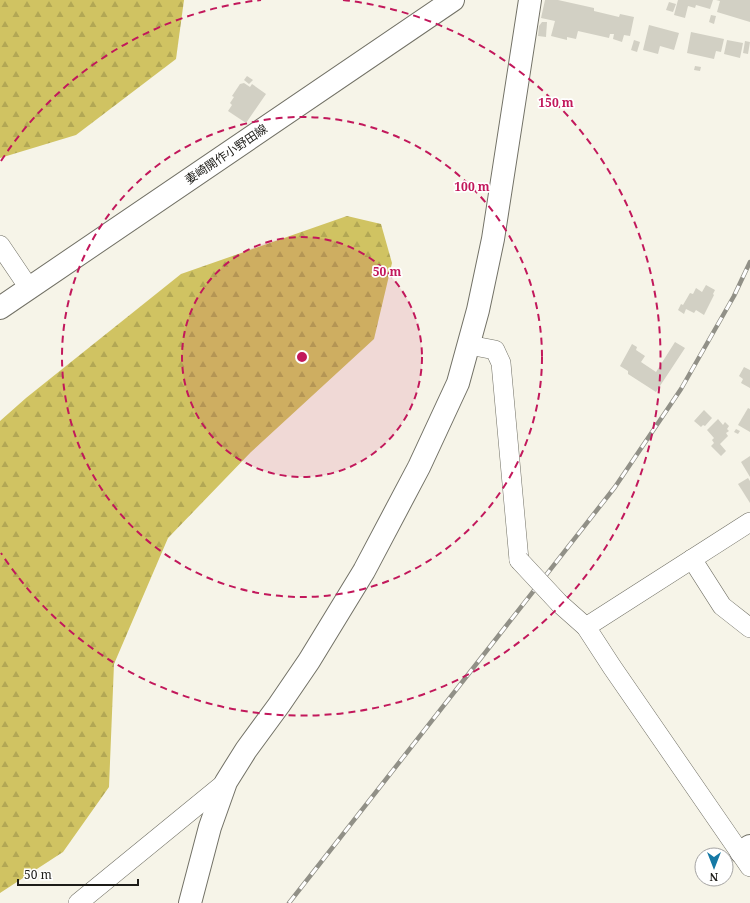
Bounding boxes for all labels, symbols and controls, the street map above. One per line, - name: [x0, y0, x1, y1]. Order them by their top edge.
- text: 150 m: [538, 94, 574, 111]
- street label: 妻崎開作小野田線: [181, 120, 271, 188]
- text: 100 m: [454, 178, 490, 195]
- text: 50 m: [373, 263, 401, 280]
- centre of rings: [295, 350, 309, 364]
- north arrow: [694, 847, 734, 887]
- scale bar: [18, 861, 138, 887]
- text: 50 m: [24, 866, 52, 883]
- text: N: [709, 870, 718, 885]

